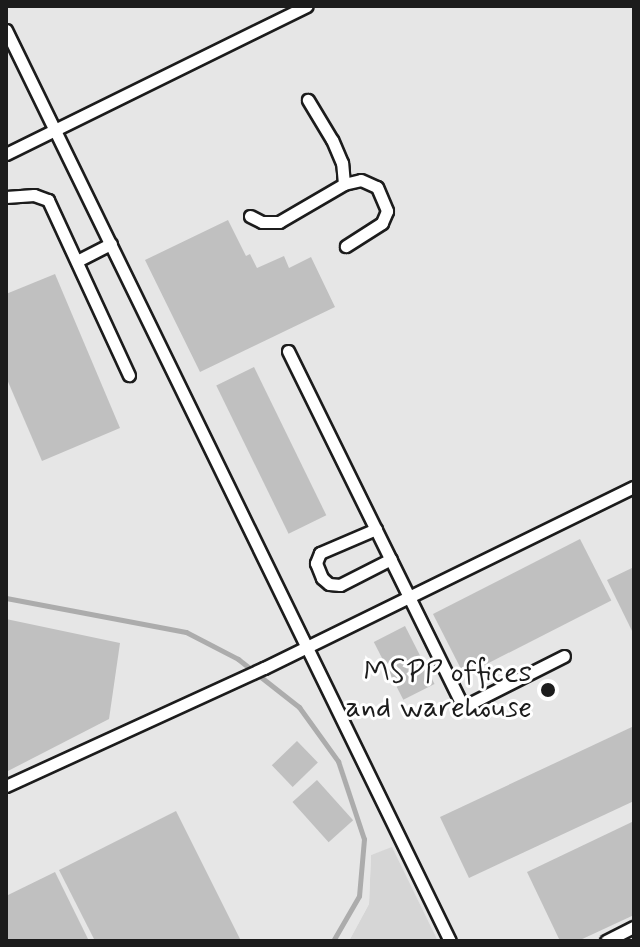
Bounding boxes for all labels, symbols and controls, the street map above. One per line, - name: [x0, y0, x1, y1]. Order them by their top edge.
- place label: MSPP offices and warehouse: [349, 655, 532, 726]
- marker: MSPP offices and warehouse: [539, 681, 557, 699]

